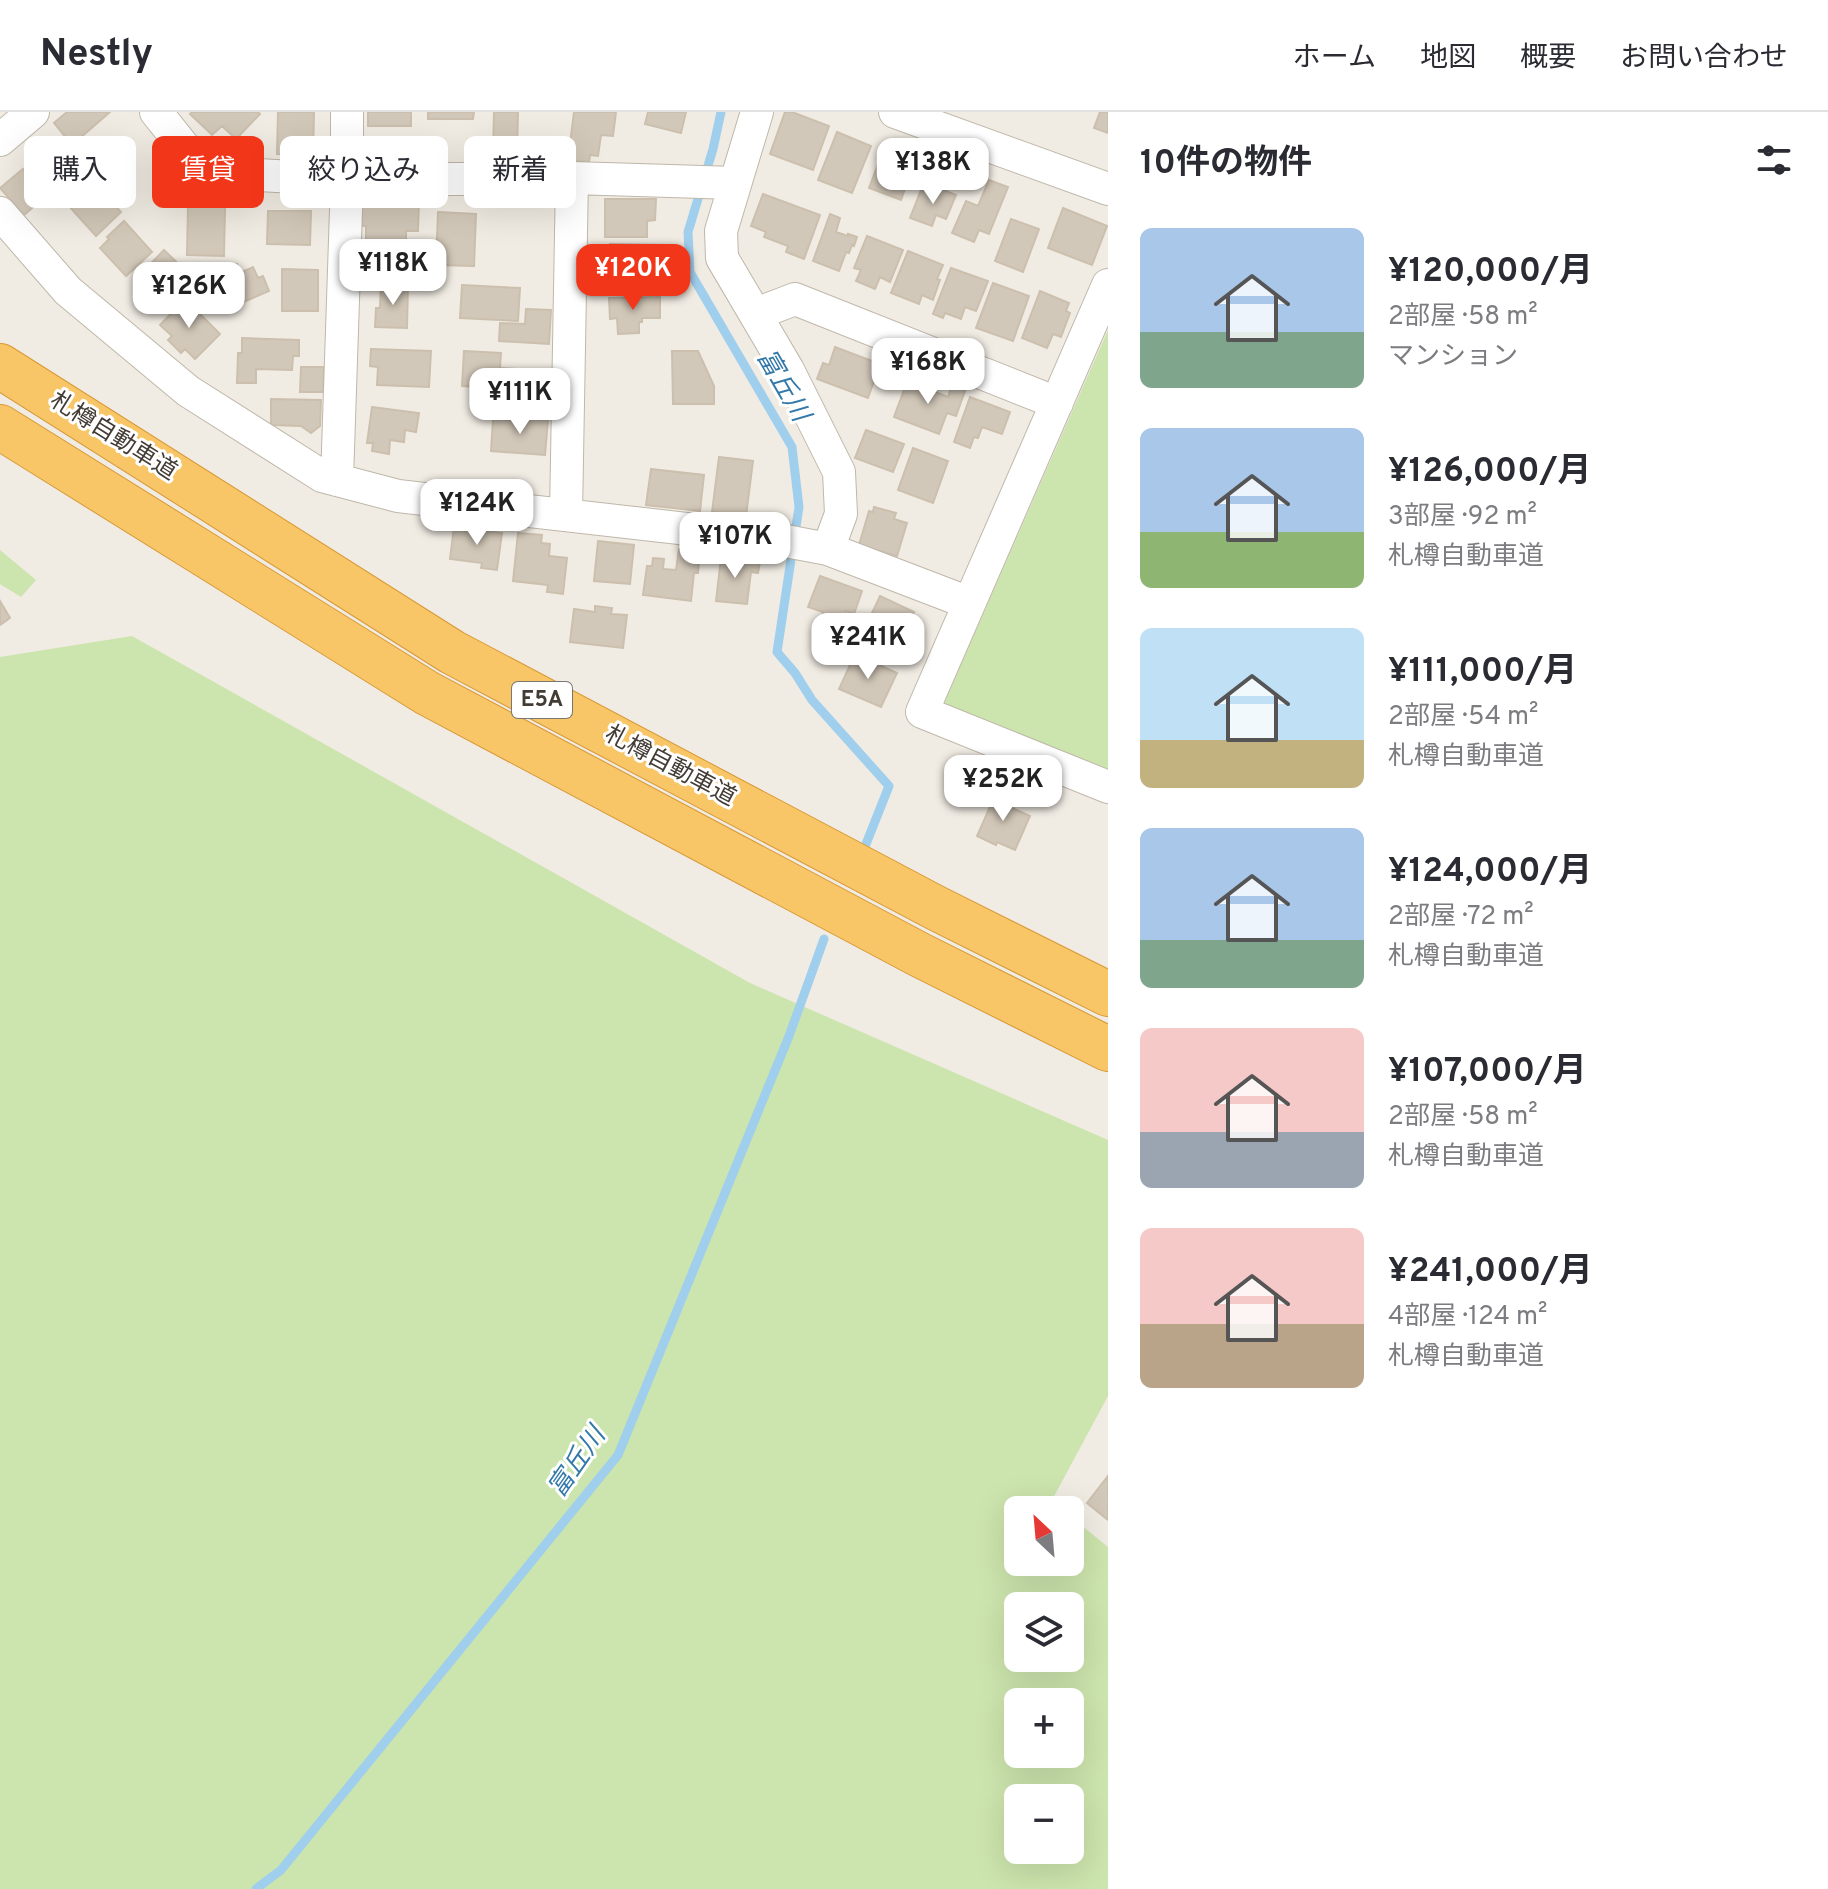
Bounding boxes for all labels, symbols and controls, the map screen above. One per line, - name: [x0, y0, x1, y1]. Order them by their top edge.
- text: Nestly: [40, 31, 153, 80]
- text: ホーム: [1293, 41, 1376, 77]
- text: 地図: [1420, 41, 1476, 77]
- text: 概要: [1520, 41, 1576, 77]
- text: お問い合わせ: [1620, 41, 1788, 77]
- chip: 購入: [24, 136, 136, 208]
- chip: 賃貸: [152, 136, 264, 208]
- chip: 絞り込み: [280, 136, 448, 208]
- chip: 新着: [464, 136, 576, 208]
- pin: ¥138K: [877, 138, 989, 206]
- icon: filters: [1752, 138, 1796, 182]
- text: 10件の物件: [1140, 143, 1312, 186]
- text: ¥138K: [895, 147, 971, 180]
- pin: ¥118K: [337, 239, 449, 307]
- pin: ¥120K: [577, 244, 689, 312]
- text: ¥118K: [357, 248, 429, 281]
- text: ¥120,000/月: [1388, 251, 1593, 294]
- text: ¥120K: [594, 253, 672, 286]
- icon: home: [1204, 260, 1300, 356]
- pin: ¥126K: [133, 262, 245, 330]
- text: ¥126K: [151, 271, 227, 304]
- text: 2部屋 · 58 m²: [1388, 301, 1538, 334]
- pin: ¥168K: [872, 338, 984, 406]
- text: マンション: [1388, 341, 1518, 374]
- water label: 富丘川: [748, 344, 817, 431]
- text: ¥168K: [890, 347, 966, 380]
- pin: ¥111K: [464, 368, 576, 436]
- text: ¥111K: [487, 377, 553, 410]
- street label: 札樽自動車道: [44, 386, 182, 488]
- text: ¥126,000/月: [1388, 451, 1591, 494]
- icon: home: [1204, 460, 1300, 556]
- pin: ¥124K: [421, 479, 533, 547]
- text: ¥124K: [438, 488, 516, 521]
- text: 3部屋 · 92 m²: [1388, 501, 1537, 534]
- pin: ¥107K: [679, 512, 791, 580]
- text: ¥107K: [697, 521, 773, 554]
- text: 札樽自動車道: [1388, 541, 1544, 574]
- pin: ¥241K: [812, 613, 924, 681]
- text: ¥241K: [829, 622, 907, 655]
- text: ¥111,000/月: [1388, 651, 1577, 694]
- icon: home: [1204, 660, 1300, 756]
- road number: E5A: [512, 682, 572, 718]
- text: 2部屋 · 54 m²: [1388, 701, 1539, 734]
- street label: 札樽自動車道: [599, 720, 741, 814]
- text: 札樽自動車道: [1388, 741, 1544, 774]
- pin: ¥252K: [947, 755, 1059, 823]
- text: ¥252K: [962, 764, 1044, 797]
- text: ¥124,000/月: [1388, 851, 1592, 894]
- icon: home: [1204, 860, 1300, 956]
- text: 2部屋 · 72 m²: [1388, 901, 1534, 934]
- text: 札樽自動車道: [1388, 941, 1544, 974]
- text: ¥107,000/月: [1388, 1051, 1587, 1094]
- icon: home: [1204, 1060, 1300, 1156]
- text: 2部屋 · 58 m²: [1388, 1101, 1538, 1134]
- text: 札樽自動車道: [1388, 1141, 1544, 1174]
- text: ¥241,000/月: [1388, 1251, 1593, 1294]
- icon: home: [1204, 1260, 1300, 1356]
- text: 4部屋 · 124 m²: [1388, 1301, 1547, 1334]
- text: 札樽自動車道: [1388, 1341, 1544, 1374]
- water label: 富丘川: [542, 1419, 616, 1504]
- north arrow: [1004, 1496, 1084, 1576]
- map controls: [1004, 1496, 1084, 1864]
- button: layers: [1004, 1592, 1084, 1672]
- button: +: [1004, 1688, 1084, 1768]
- button: −: [1004, 1784, 1084, 1864]

